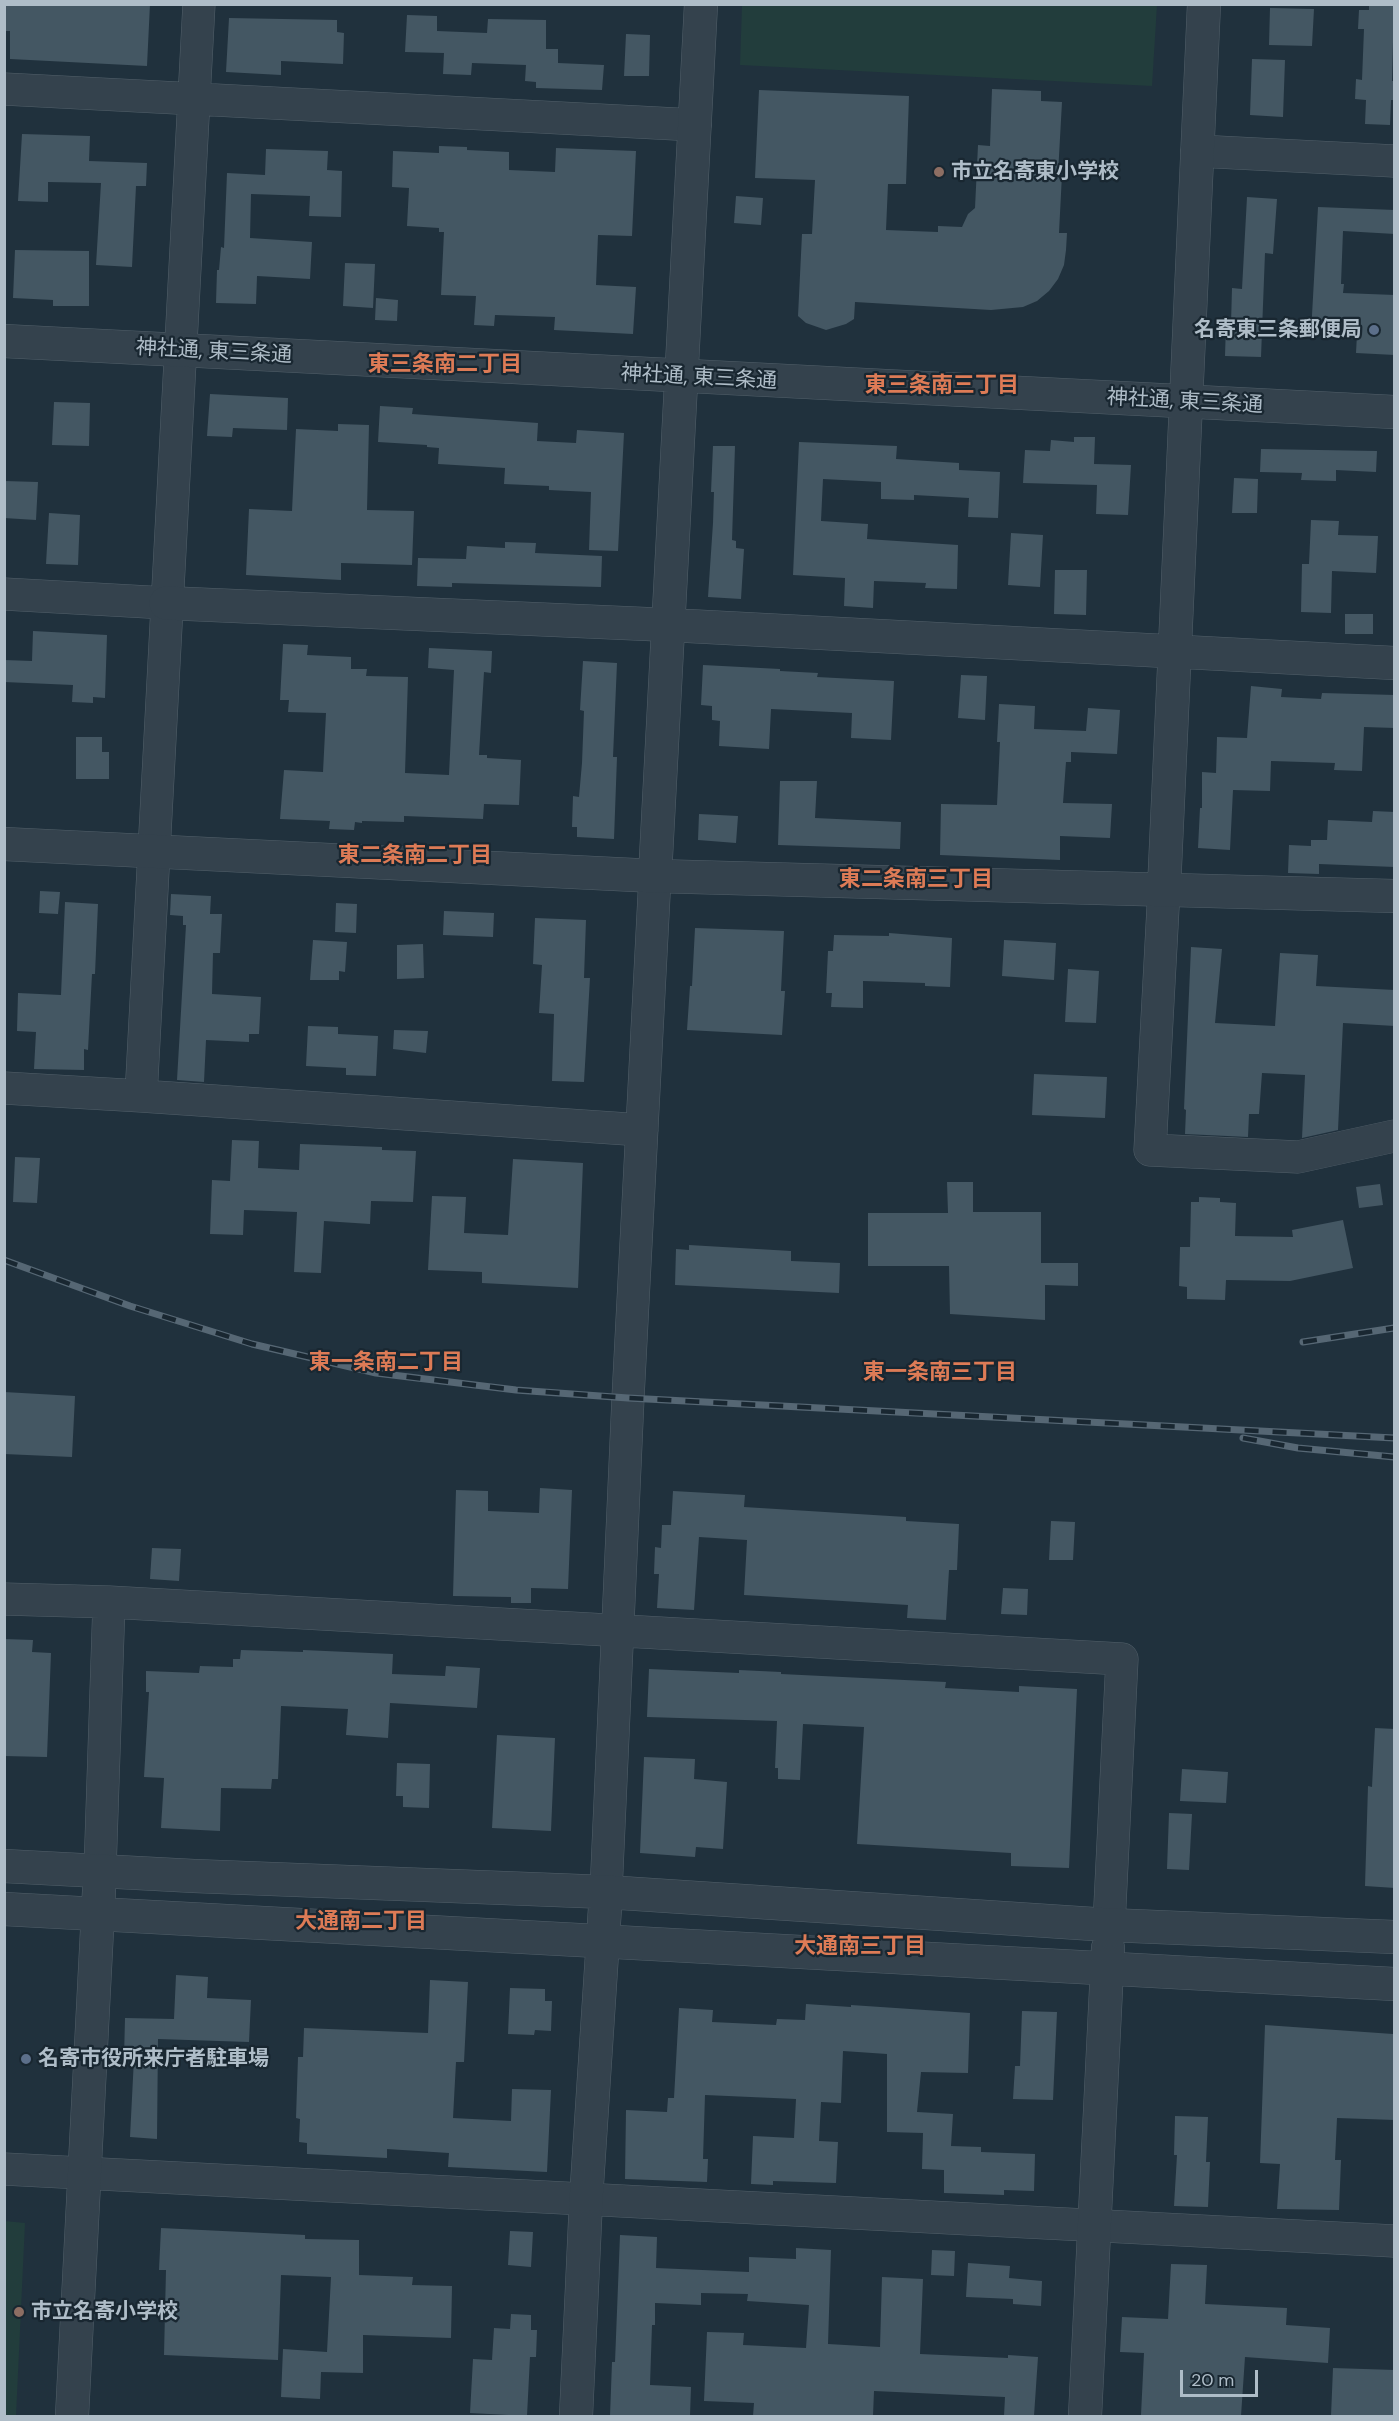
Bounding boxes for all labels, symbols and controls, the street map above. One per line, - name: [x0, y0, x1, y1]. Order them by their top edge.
- place label: 市立名寄東小学校: [951, 159, 1119, 185]
- marker: 市立名寄東小学校: [932, 165, 946, 179]
- place label: 名寄東三条郵便局: [1194, 317, 1362, 343]
- marker: 名寄東三条郵便局: [1367, 323, 1381, 337]
- street label: 神社通, 東三条通: [135, 335, 293, 369]
- district label: 東三条南二丁目: [368, 352, 522, 378]
- street label: 神社通, 東三条通: [620, 361, 778, 395]
- district label: 東三条南三丁目: [865, 373, 1019, 399]
- street label: 神社通, 東三条通: [1106, 385, 1264, 419]
- district label: 東二条南二丁目: [338, 843, 492, 869]
- district label: 東二条南三丁目: [839, 867, 993, 893]
- district label: 東一条南二丁目: [309, 1350, 463, 1376]
- district label: 東一条南三丁目: [863, 1360, 1017, 1386]
- district label: 大通南二丁目: [295, 1909, 427, 1935]
- district label: 大通南三丁目: [794, 1934, 926, 1960]
- place label: 名寄市役所来庁者駐車場: [38, 2046, 269, 2072]
- marker: 名寄市役所来庁者駐車場: [19, 2052, 33, 2066]
- place label: 市立名寄小学校: [31, 2299, 178, 2325]
- marker: 市立名寄小学校: [12, 2305, 26, 2319]
- scale bar: [1183, 2358, 1261, 2396]
- text: 20 m: [1191, 2368, 1234, 2392]

